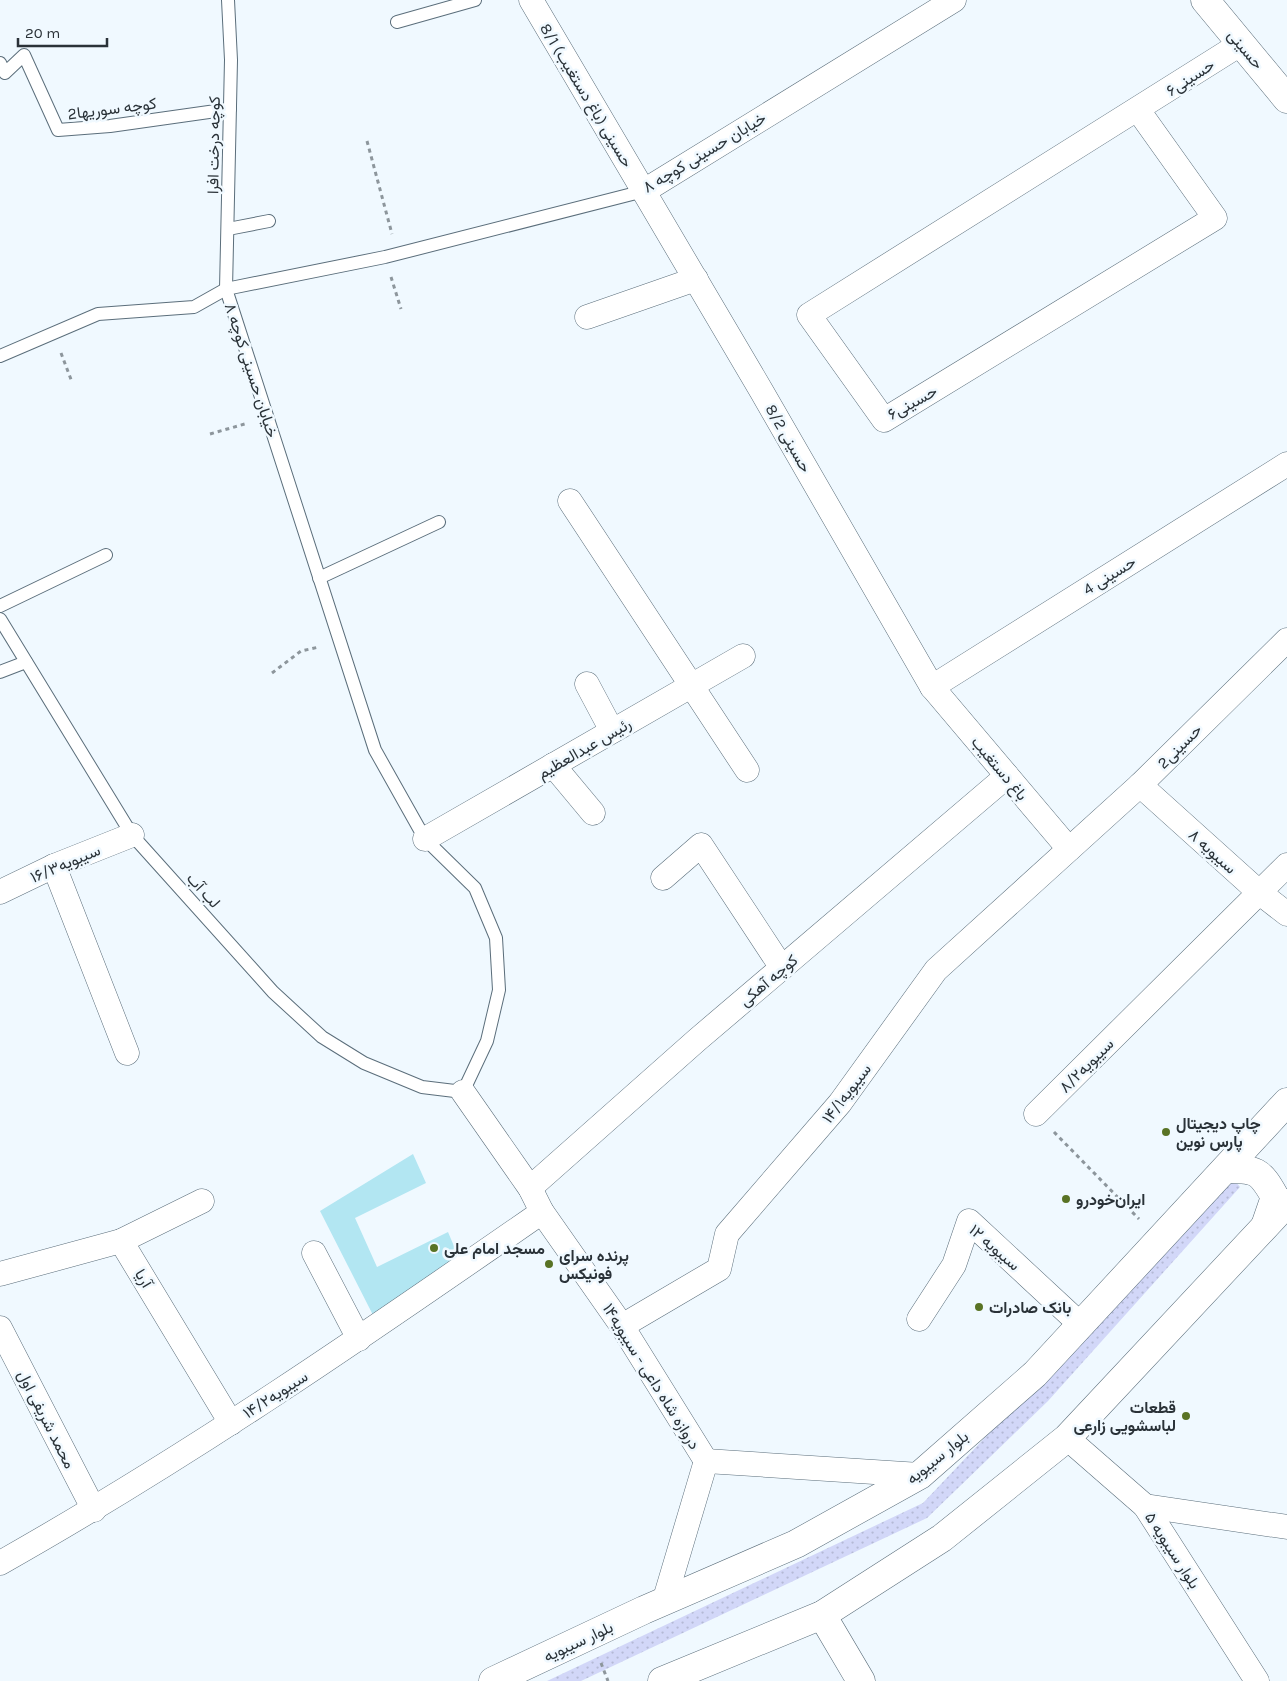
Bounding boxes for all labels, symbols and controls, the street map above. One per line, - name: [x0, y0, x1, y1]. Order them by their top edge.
- scale bar: [18, 15, 106, 47]
- street label: 8/1 حسینی (باغ دستغیب): [534, 20, 637, 172]
- text: 20 m: [25, 24, 60, 42]
- street label: حسینی: [1223, 26, 1268, 74]
- street label: حسینی۶: [1163, 55, 1219, 101]
- street label: کوچه سوریها2: [66, 94, 158, 125]
- street label: کوچه درخت افرا: [203, 96, 226, 194]
- street label: خیابان حسینی کوچه ۸: [639, 108, 771, 198]
- street label: خیابان حسینی کوچه ۸: [219, 300, 282, 441]
- street label: حسینی۶: [884, 381, 941, 425]
- street label: 8/2 حسینی: [761, 401, 816, 476]
- street label: حسینی 4: [1079, 552, 1140, 600]
- street label: رئیس عبدالعظیم: [534, 714, 635, 784]
- street label: حسینی2: [1153, 720, 1206, 773]
- street label: باغ دستغیب: [966, 732, 1032, 805]
- street label: سیبویه ۸: [1184, 825, 1240, 878]
- street label: سیبویه۱۶/۳: [27, 840, 103, 888]
- street label: لب آب: [183, 869, 224, 912]
- street label: کوچه آهکی: [735, 950, 803, 1012]
- street label: سیبویه۸/۲: [1055, 1034, 1118, 1097]
- street label: سیبویه۱۴/۱: [818, 1060, 876, 1127]
- place label: چاپ دیجیتال پارس نوین: [1176, 1114, 1261, 1153]
- marker: چاپ دیجیتال پارس نوین: [1160, 1126, 1172, 1138]
- place label: ایران‌خودرو: [1076, 1190, 1145, 1210]
- marker: ایران‌خودرو: [1060, 1193, 1072, 1205]
- street label: سیبویه ۱۲: [965, 1220, 1024, 1275]
- place label: مسجد امام علی: [444, 1239, 545, 1259]
- marker: مسجد امام علی: [428, 1242, 440, 1254]
- place label: پرنده سرای فونیکس: [559, 1246, 629, 1284]
- marker: پرنده سرای فونیکس: [543, 1258, 555, 1270]
- street label: آریا: [130, 1265, 157, 1293]
- place label: بانک صادرات: [989, 1298, 1071, 1318]
- street label: دروازه شاه داعی - سیبویه۱۴: [598, 1300, 704, 1453]
- marker: بانک صادرات: [973, 1301, 985, 1313]
- street label: سیبویه۱۴/۲: [239, 1366, 312, 1423]
- street label: محمد شریفی اول: [13, 1367, 80, 1472]
- place label: قطعات لباسشویی زارعی: [1073, 1398, 1176, 1436]
- marker: قطعات لباسشویی زارعی: [1180, 1410, 1192, 1422]
- street label: بلوار سیبویه: [902, 1427, 973, 1489]
- street label: بلوار سیبویه ۵: [1140, 1508, 1204, 1593]
- street label: بلوار سیبویه: [541, 1617, 616, 1667]

